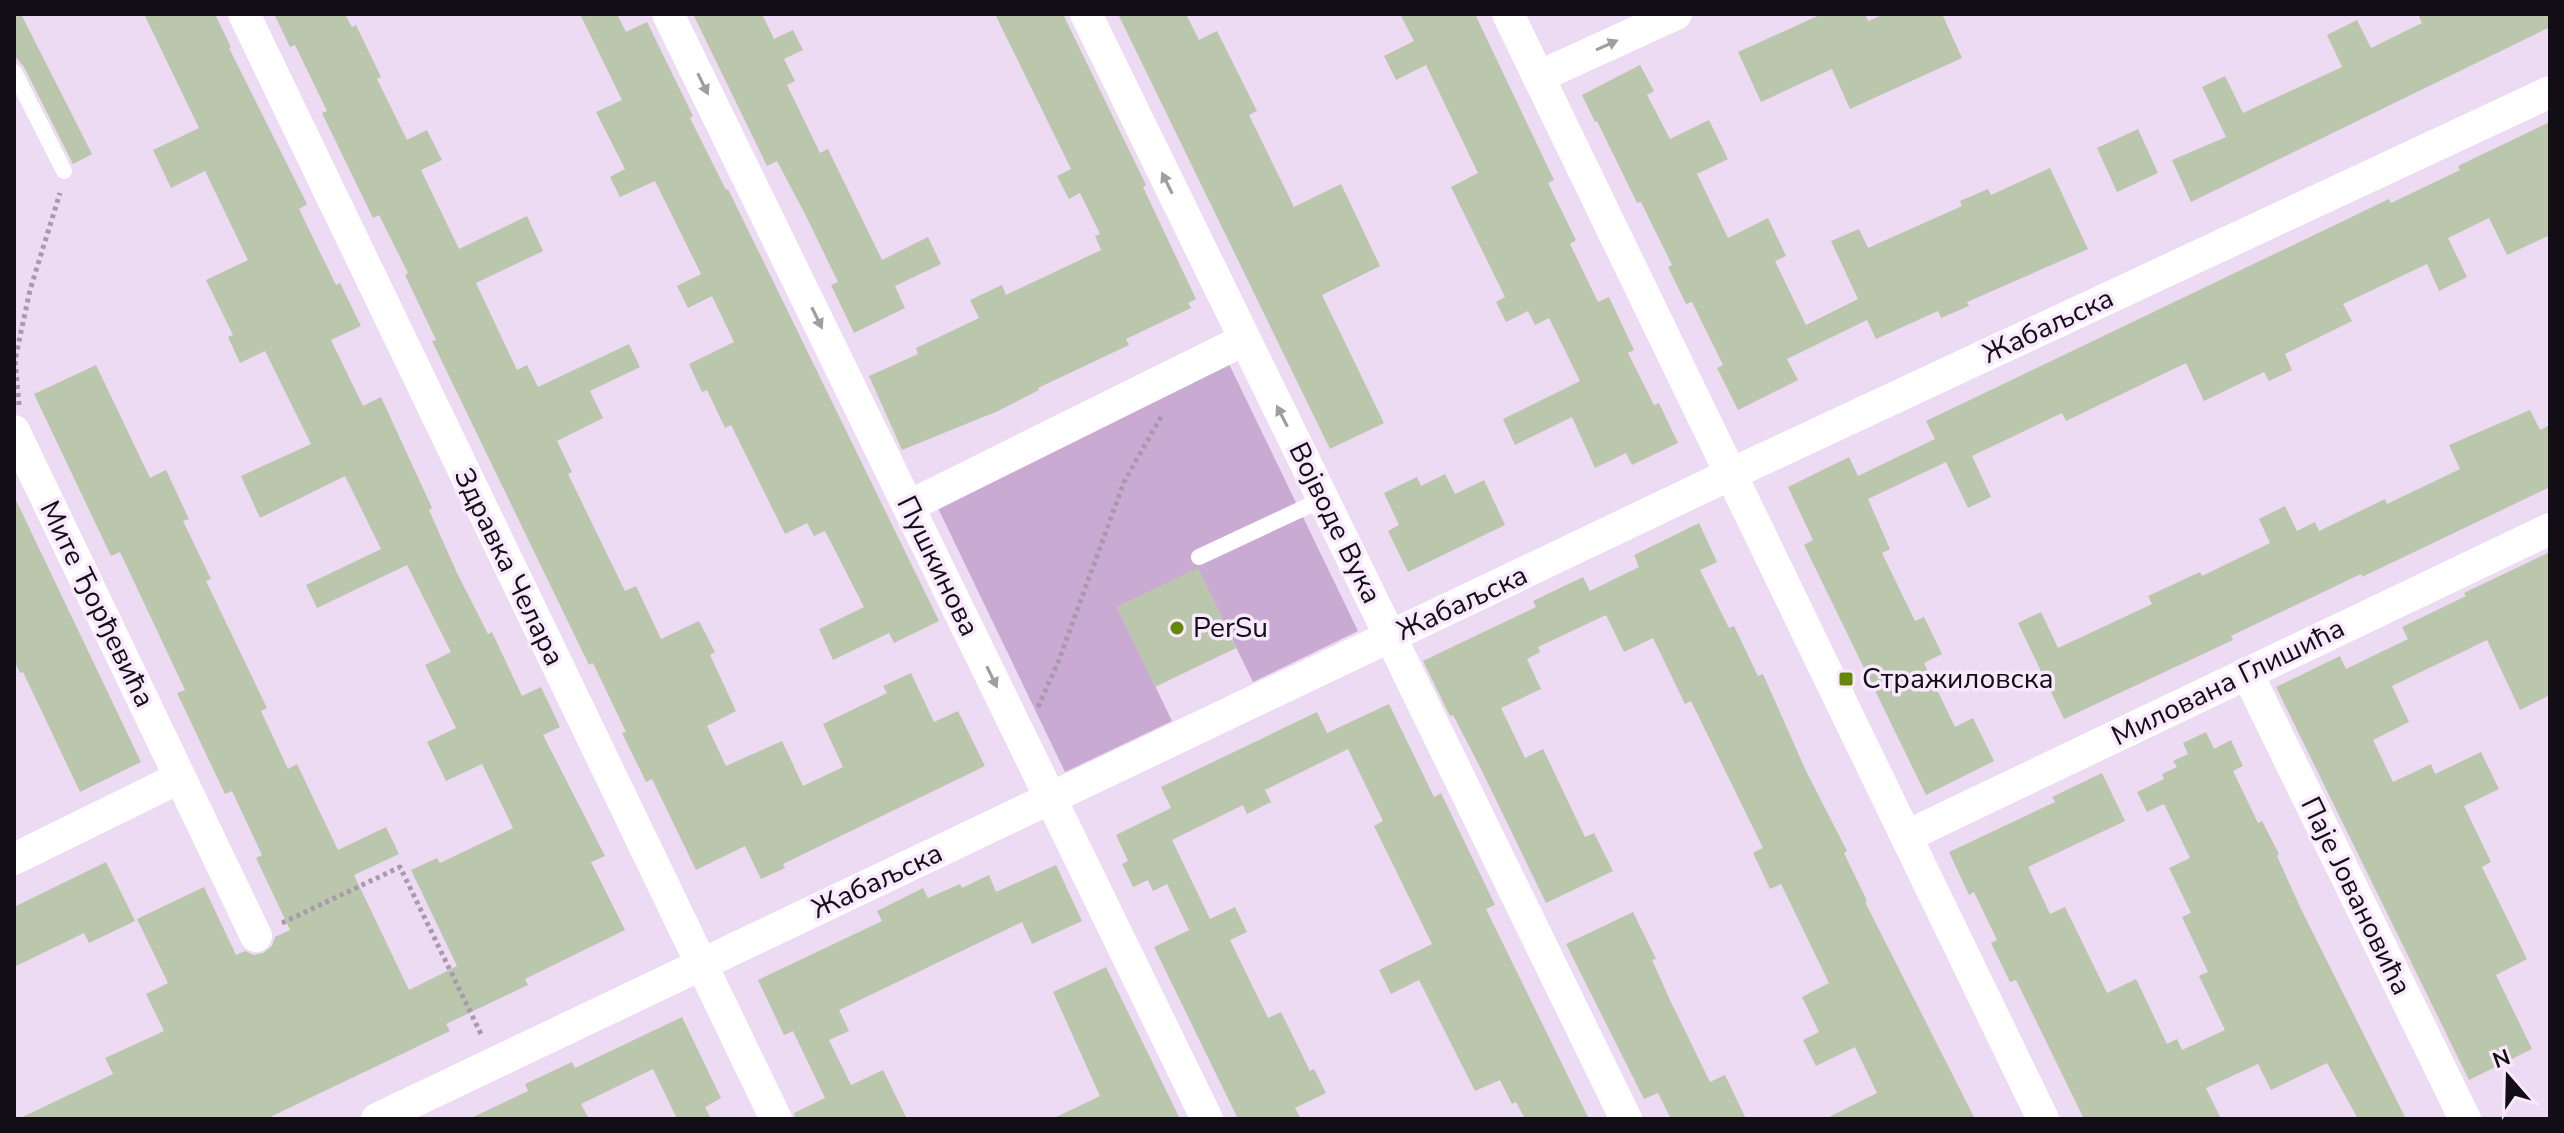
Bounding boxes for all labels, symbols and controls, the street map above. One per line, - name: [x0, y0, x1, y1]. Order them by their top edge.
- one-way arrow: [1595, 38, 1619, 52]
- one-way arrow: [696, 73, 709, 96]
- one-way arrow: [1161, 171, 1174, 194]
- street label: Жабаљска: [1976, 279, 2120, 373]
- one-way arrow: [810, 306, 823, 329]
- one-way arrow: [1275, 405, 1288, 428]
- street label: Војводе Вука: [1280, 436, 1390, 610]
- street label: Здравка Челара: [445, 462, 573, 672]
- street label: Пушкинова: [888, 489, 988, 643]
- street label: Мите Ђорђевића: [31, 494, 163, 714]
- street label: Жабаљска: [1390, 556, 1534, 650]
- place label: PerSu: [1193, 609, 1268, 647]
- street label: Милована Глишића: [2105, 609, 2351, 755]
- marker: PerSu: [1168, 619, 1186, 637]
- place label: Стражиловска: [1862, 660, 2054, 698]
- one-way arrow: [985, 666, 999, 689]
- marker: Стражиловска: [1837, 670, 1855, 688]
- street label: Паје Јовановића: [2292, 791, 2420, 1001]
- street label: Жабаљска: [805, 834, 949, 928]
- north arrow: [2468, 1037, 2548, 1117]
- text: N: [2489, 1042, 2514, 1076]

